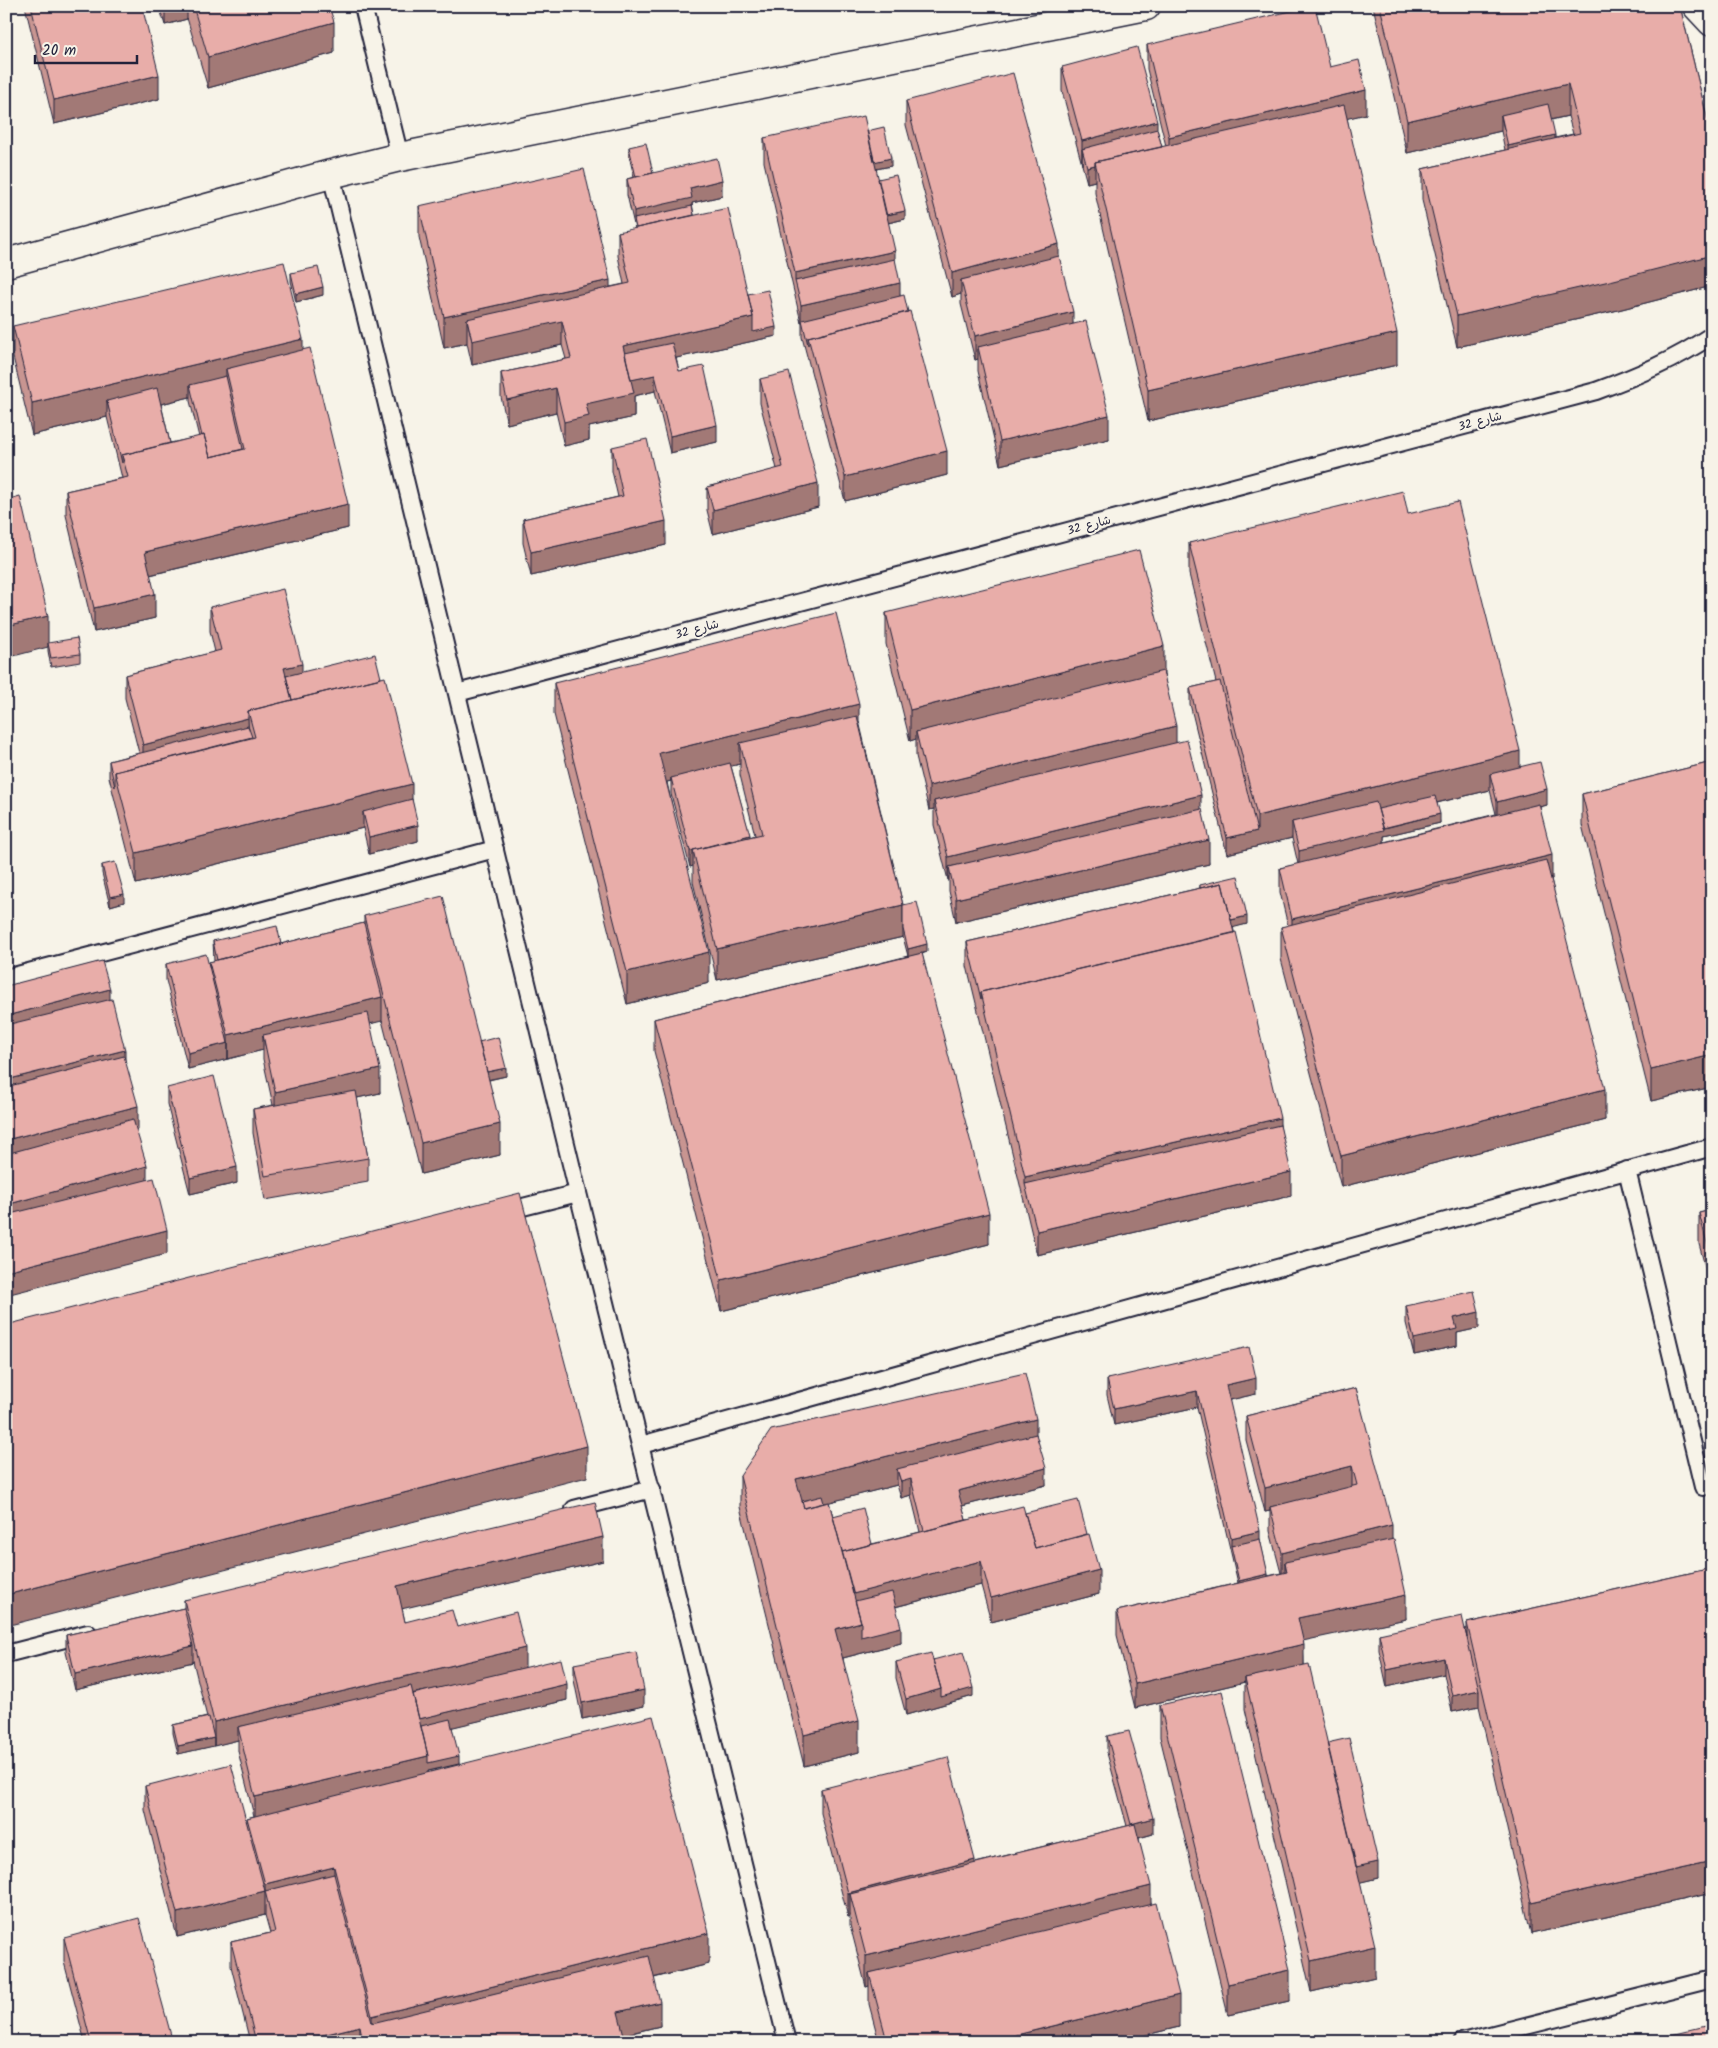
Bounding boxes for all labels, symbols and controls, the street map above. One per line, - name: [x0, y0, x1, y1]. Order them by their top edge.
- scale bar: [35, 32, 138, 64]
- text: 20 m: [42, 39, 76, 63]
- street label: شارع 32: [1456, 407, 1504, 436]
- street label: شارع 32: [1065, 511, 1113, 540]
- street label: شارع 32: [673, 615, 721, 644]

